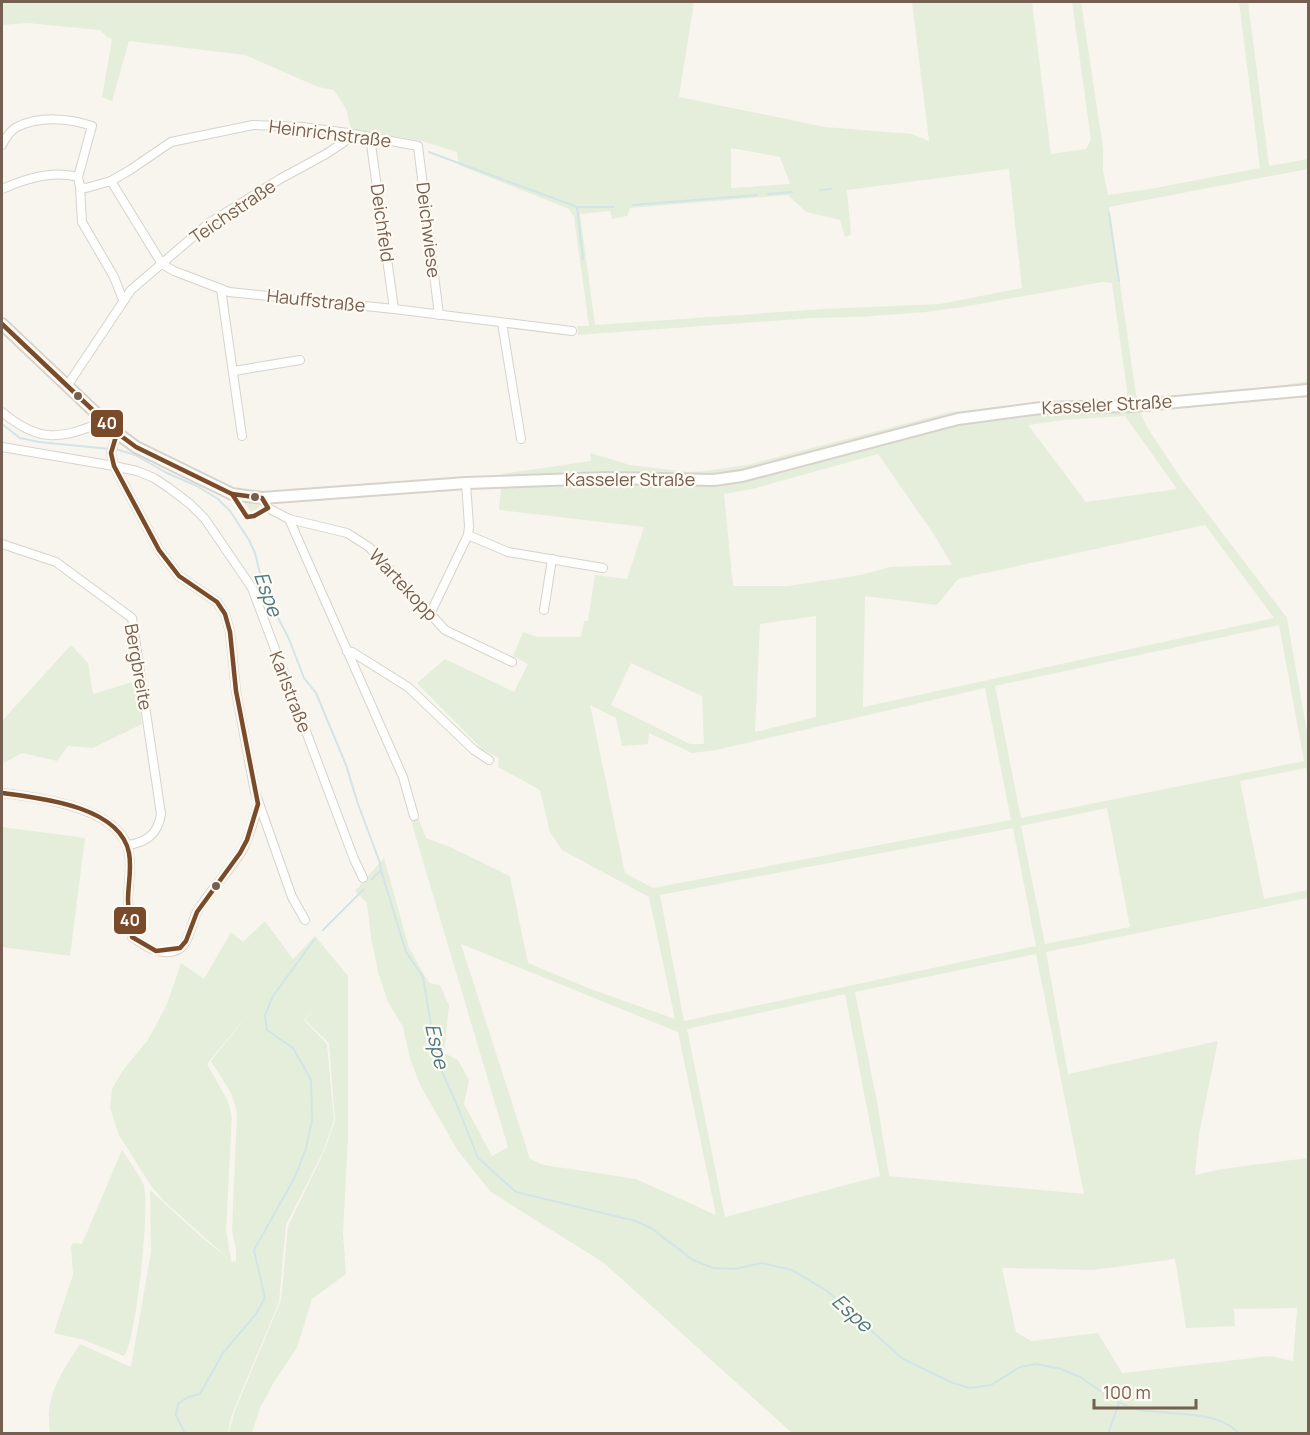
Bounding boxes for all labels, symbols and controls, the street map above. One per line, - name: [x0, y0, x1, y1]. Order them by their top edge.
- street label: Heinrichstraße: [268, 114, 393, 152]
- street label: Teichstraße: [185, 174, 280, 249]
- street label: Deichwiese: [411, 181, 447, 279]
- street label: Deichfeld: [366, 182, 400, 264]
- street label: Hauffstraße: [266, 283, 367, 317]
- street label: Kasseler Straße: [1041, 389, 1173, 419]
- unlabelled marker: [72, 390, 84, 402]
- line badge: 40: [90, 409, 124, 438]
- text: 40: [97, 412, 117, 434]
- street label: Kasseler Straße: [565, 467, 695, 491]
- unlabelled marker: [249, 491, 261, 503]
- street label: Wartekopp: [364, 543, 443, 626]
- water label: Espe: [248, 568, 289, 621]
- street label: Bergbreite: [120, 622, 158, 712]
- street label: Karlstraße: [264, 647, 317, 736]
- unlabelled marker: [210, 880, 222, 892]
- line badge: 40: [113, 906, 147, 935]
- text: 40: [120, 909, 140, 931]
- water label: Espe: [419, 1021, 456, 1072]
- water label: Espe: [826, 1287, 879, 1339]
- scale bar: [1094, 1372, 1196, 1410]
- text: 100 m: [1103, 1380, 1151, 1404]

